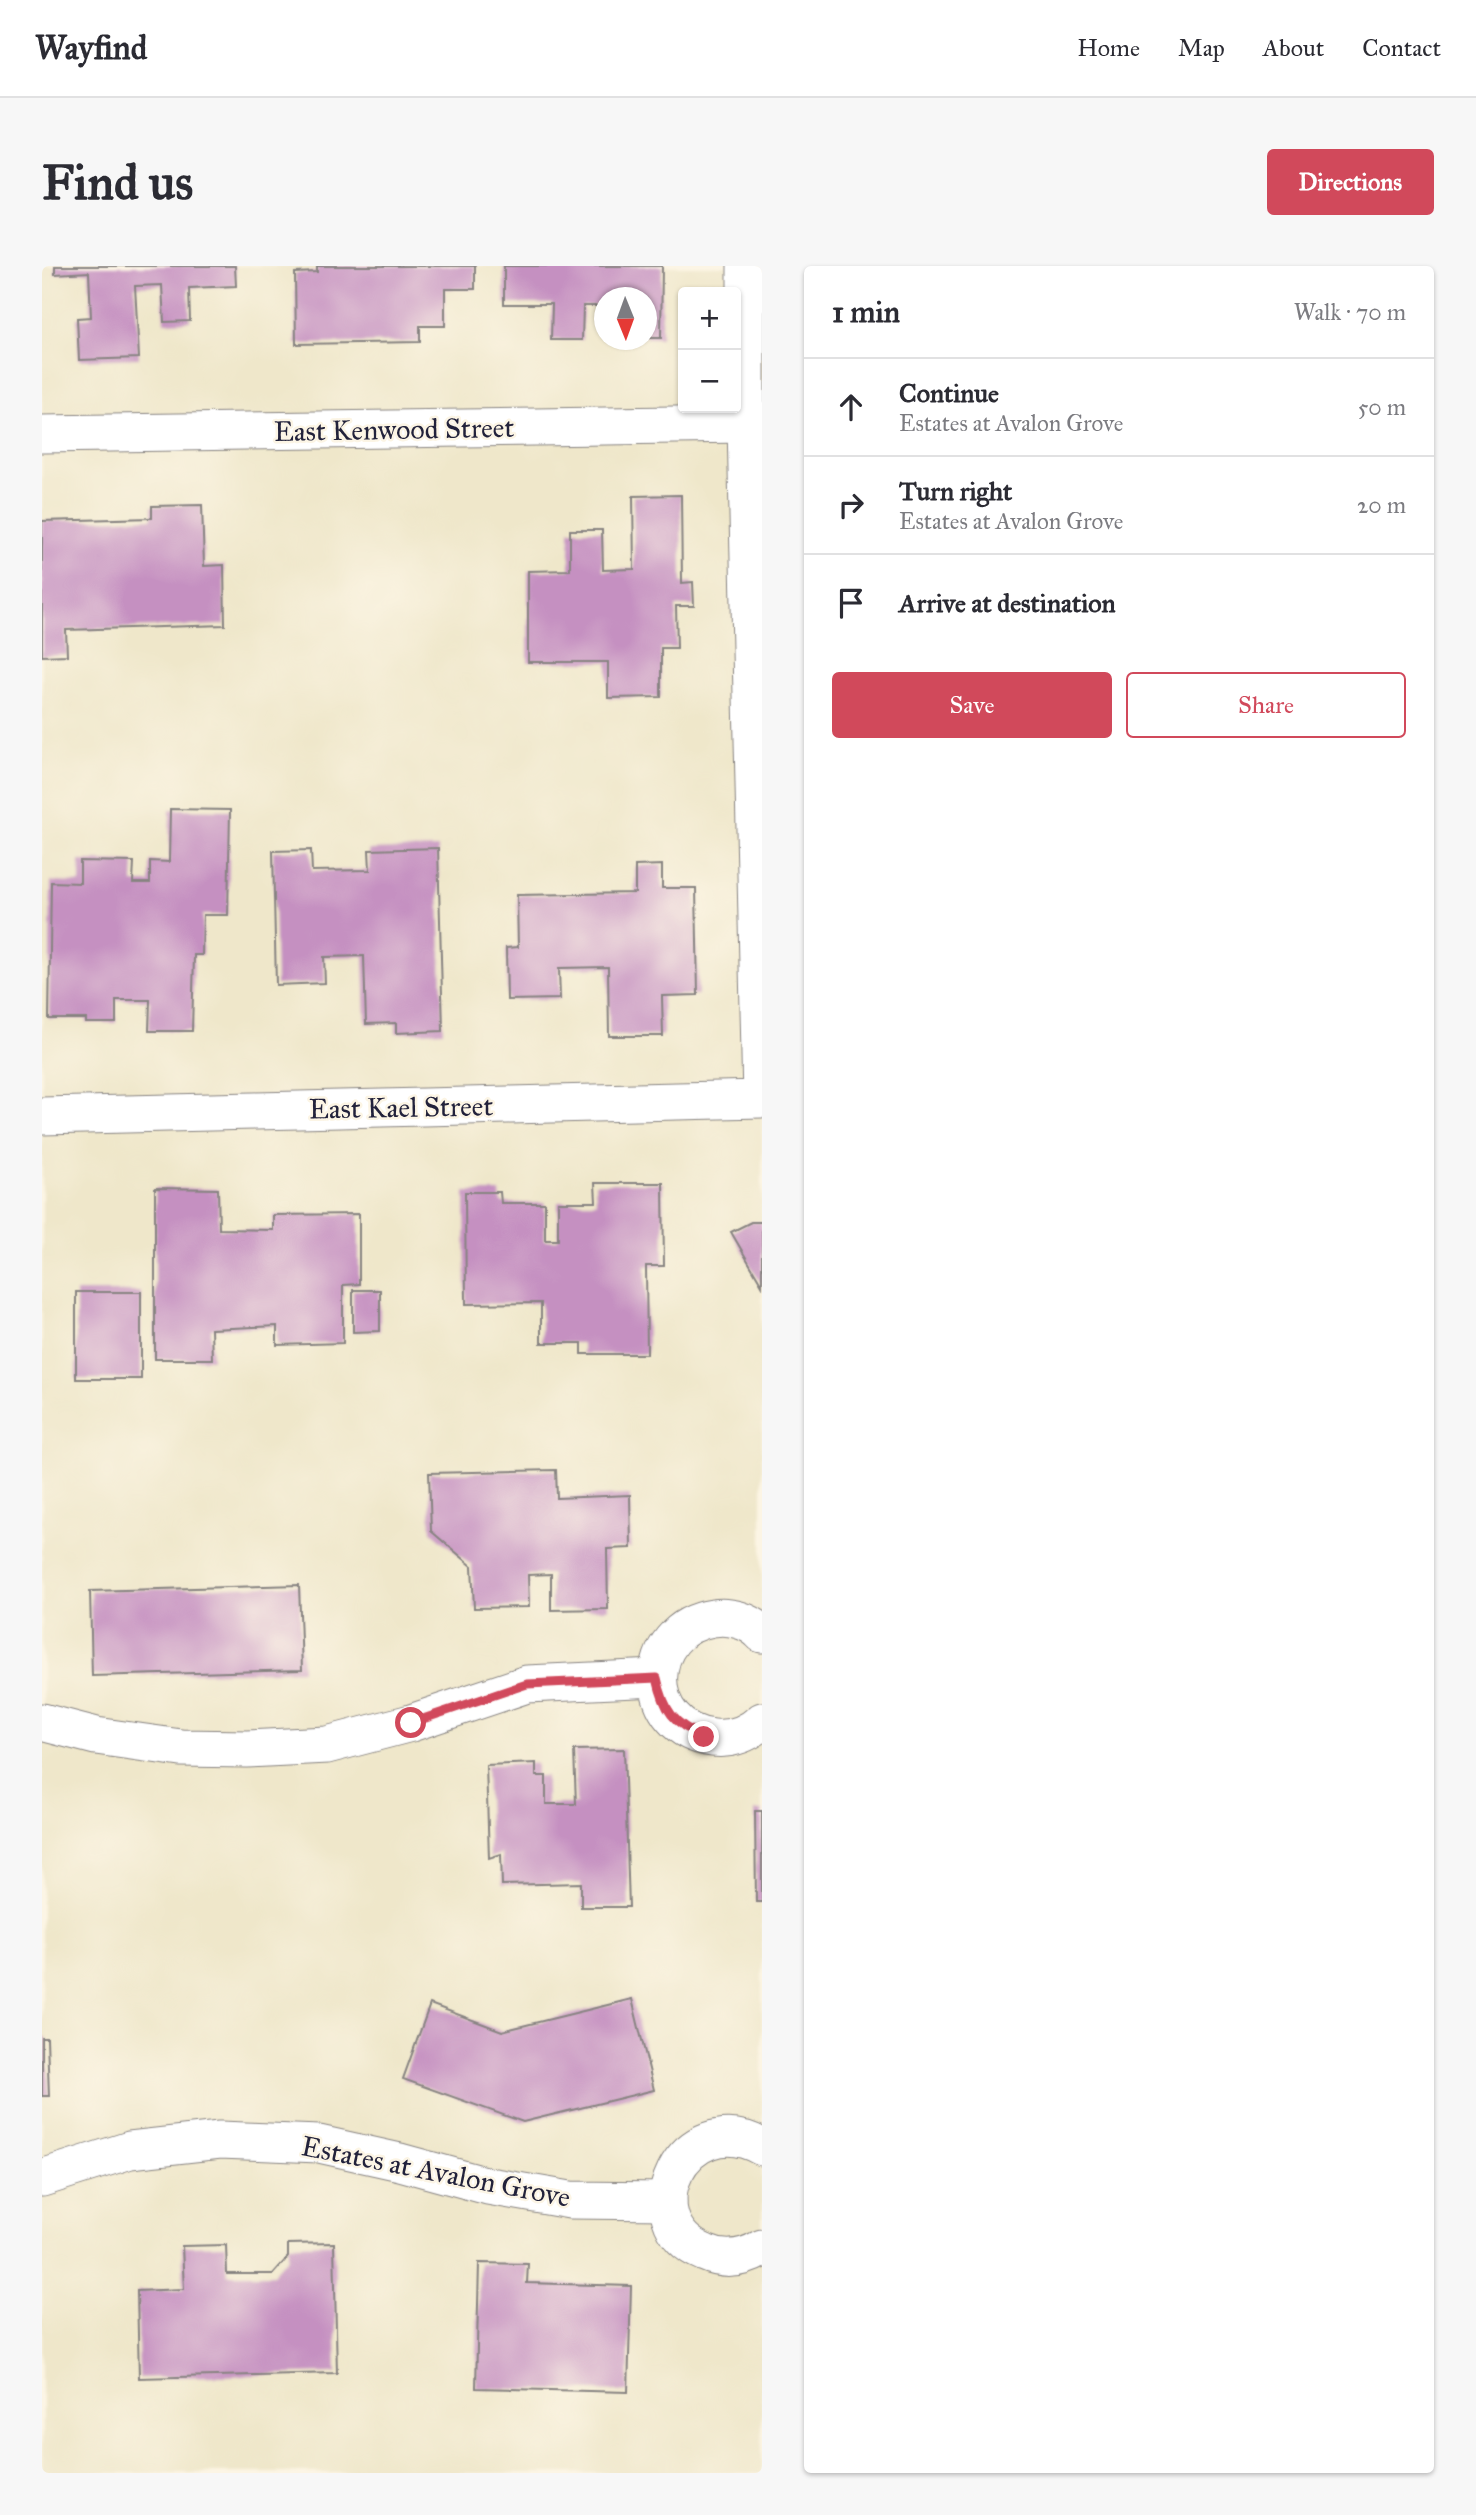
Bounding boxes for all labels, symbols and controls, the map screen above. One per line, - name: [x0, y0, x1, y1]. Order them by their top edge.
- text: Wayfind: [35, 28, 147, 68]
- text: Home: [1077, 33, 1140, 63]
- text: Map: [1178, 33, 1225, 63]
- text: About: [1263, 33, 1324, 63]
- text: Contact: [1362, 33, 1441, 63]
- button: Directions: [1267, 149, 1434, 215]
- text: Find us: [42, 153, 193, 212]
- north arrow: [594, 287, 657, 350]
- map controls: [678, 287, 741, 413]
- button: +: [678, 287, 741, 350]
- text: 1 min: [832, 294, 900, 330]
- text: Walk · 70 m: [1294, 298, 1406, 326]
- button: −: [678, 350, 741, 413]
- text: Continue: [899, 377, 999, 409]
- icon: ahead: [832, 388, 870, 426]
- text: 50 m: [1358, 393, 1406, 421]
- text: Estates at Avalon Grove: [899, 409, 1123, 437]
- street label: East Kenwood Street: [273, 410, 515, 449]
- text: Turn right: [899, 475, 1012, 507]
- icon: right: [832, 486, 870, 524]
- text: 20 m: [1357, 491, 1406, 519]
- text: Estates at Avalon Grove: [899, 507, 1123, 535]
- icon: arrive: [832, 584, 870, 622]
- text: Arrive at destination: [899, 587, 1116, 619]
- button: Save: [832, 672, 1112, 738]
- button: Share: [1126, 672, 1406, 738]
- street label: East Kael Street: [308, 1088, 494, 1127]
- route start: [395, 1707, 426, 1738]
- route end: [688, 1721, 719, 1752]
- street label: Estates at Avalon Grove: [298, 2128, 573, 2215]

